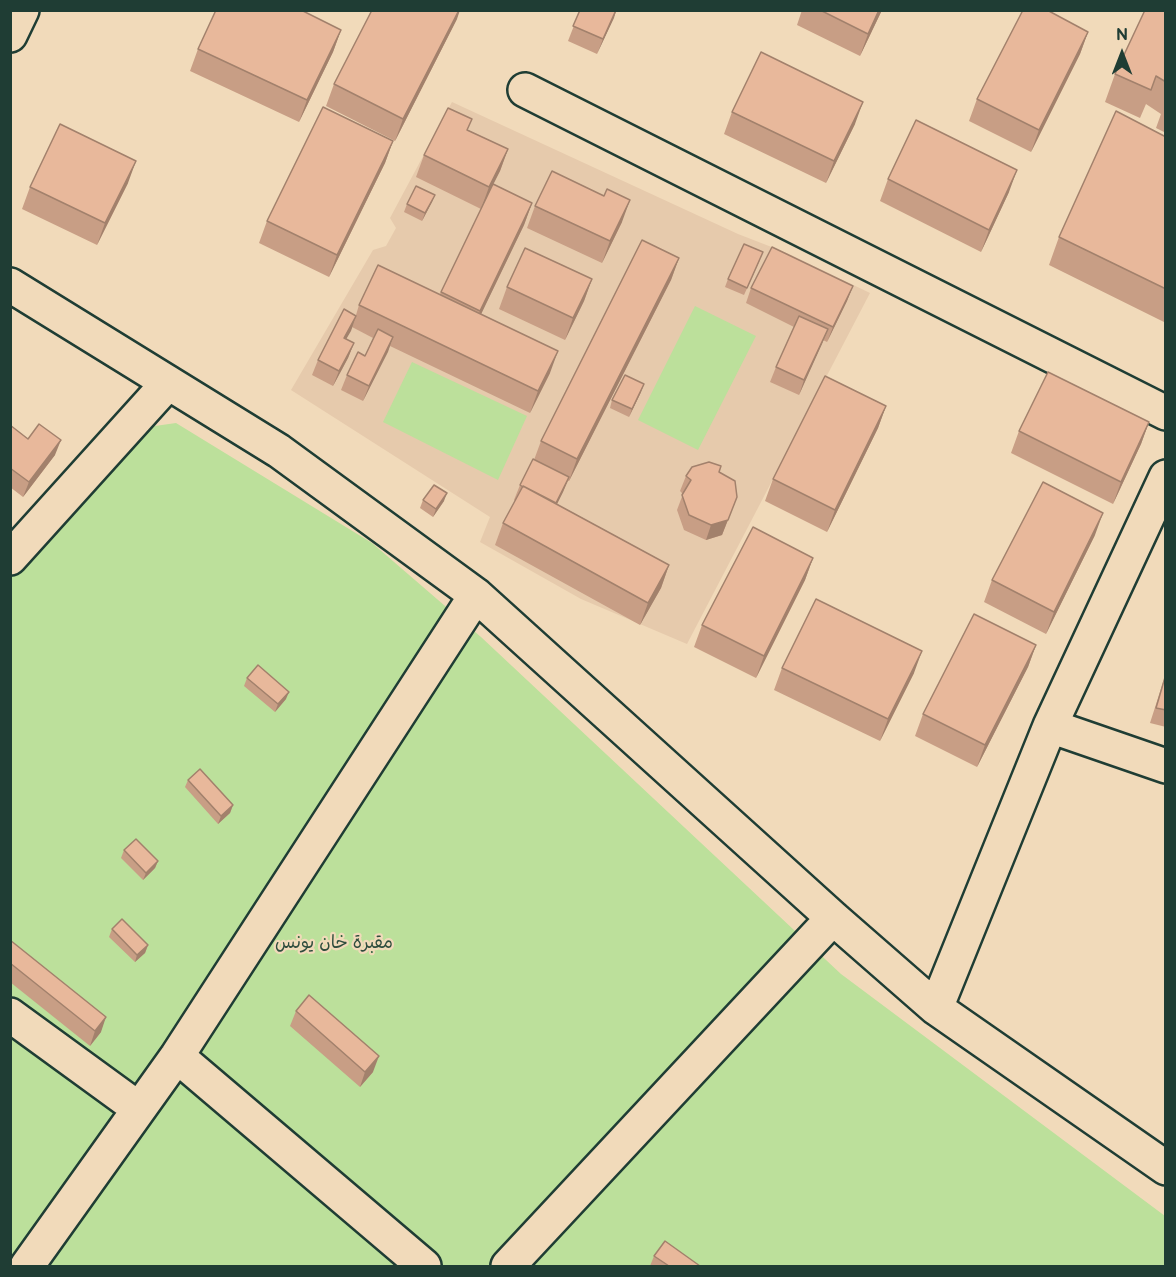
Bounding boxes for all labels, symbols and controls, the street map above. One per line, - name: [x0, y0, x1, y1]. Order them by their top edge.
- north arrow: [1092, 24, 1152, 84]
- text: N: [1116, 26, 1128, 45]
- park label: مقبرة خان يونس: [275, 932, 393, 954]

